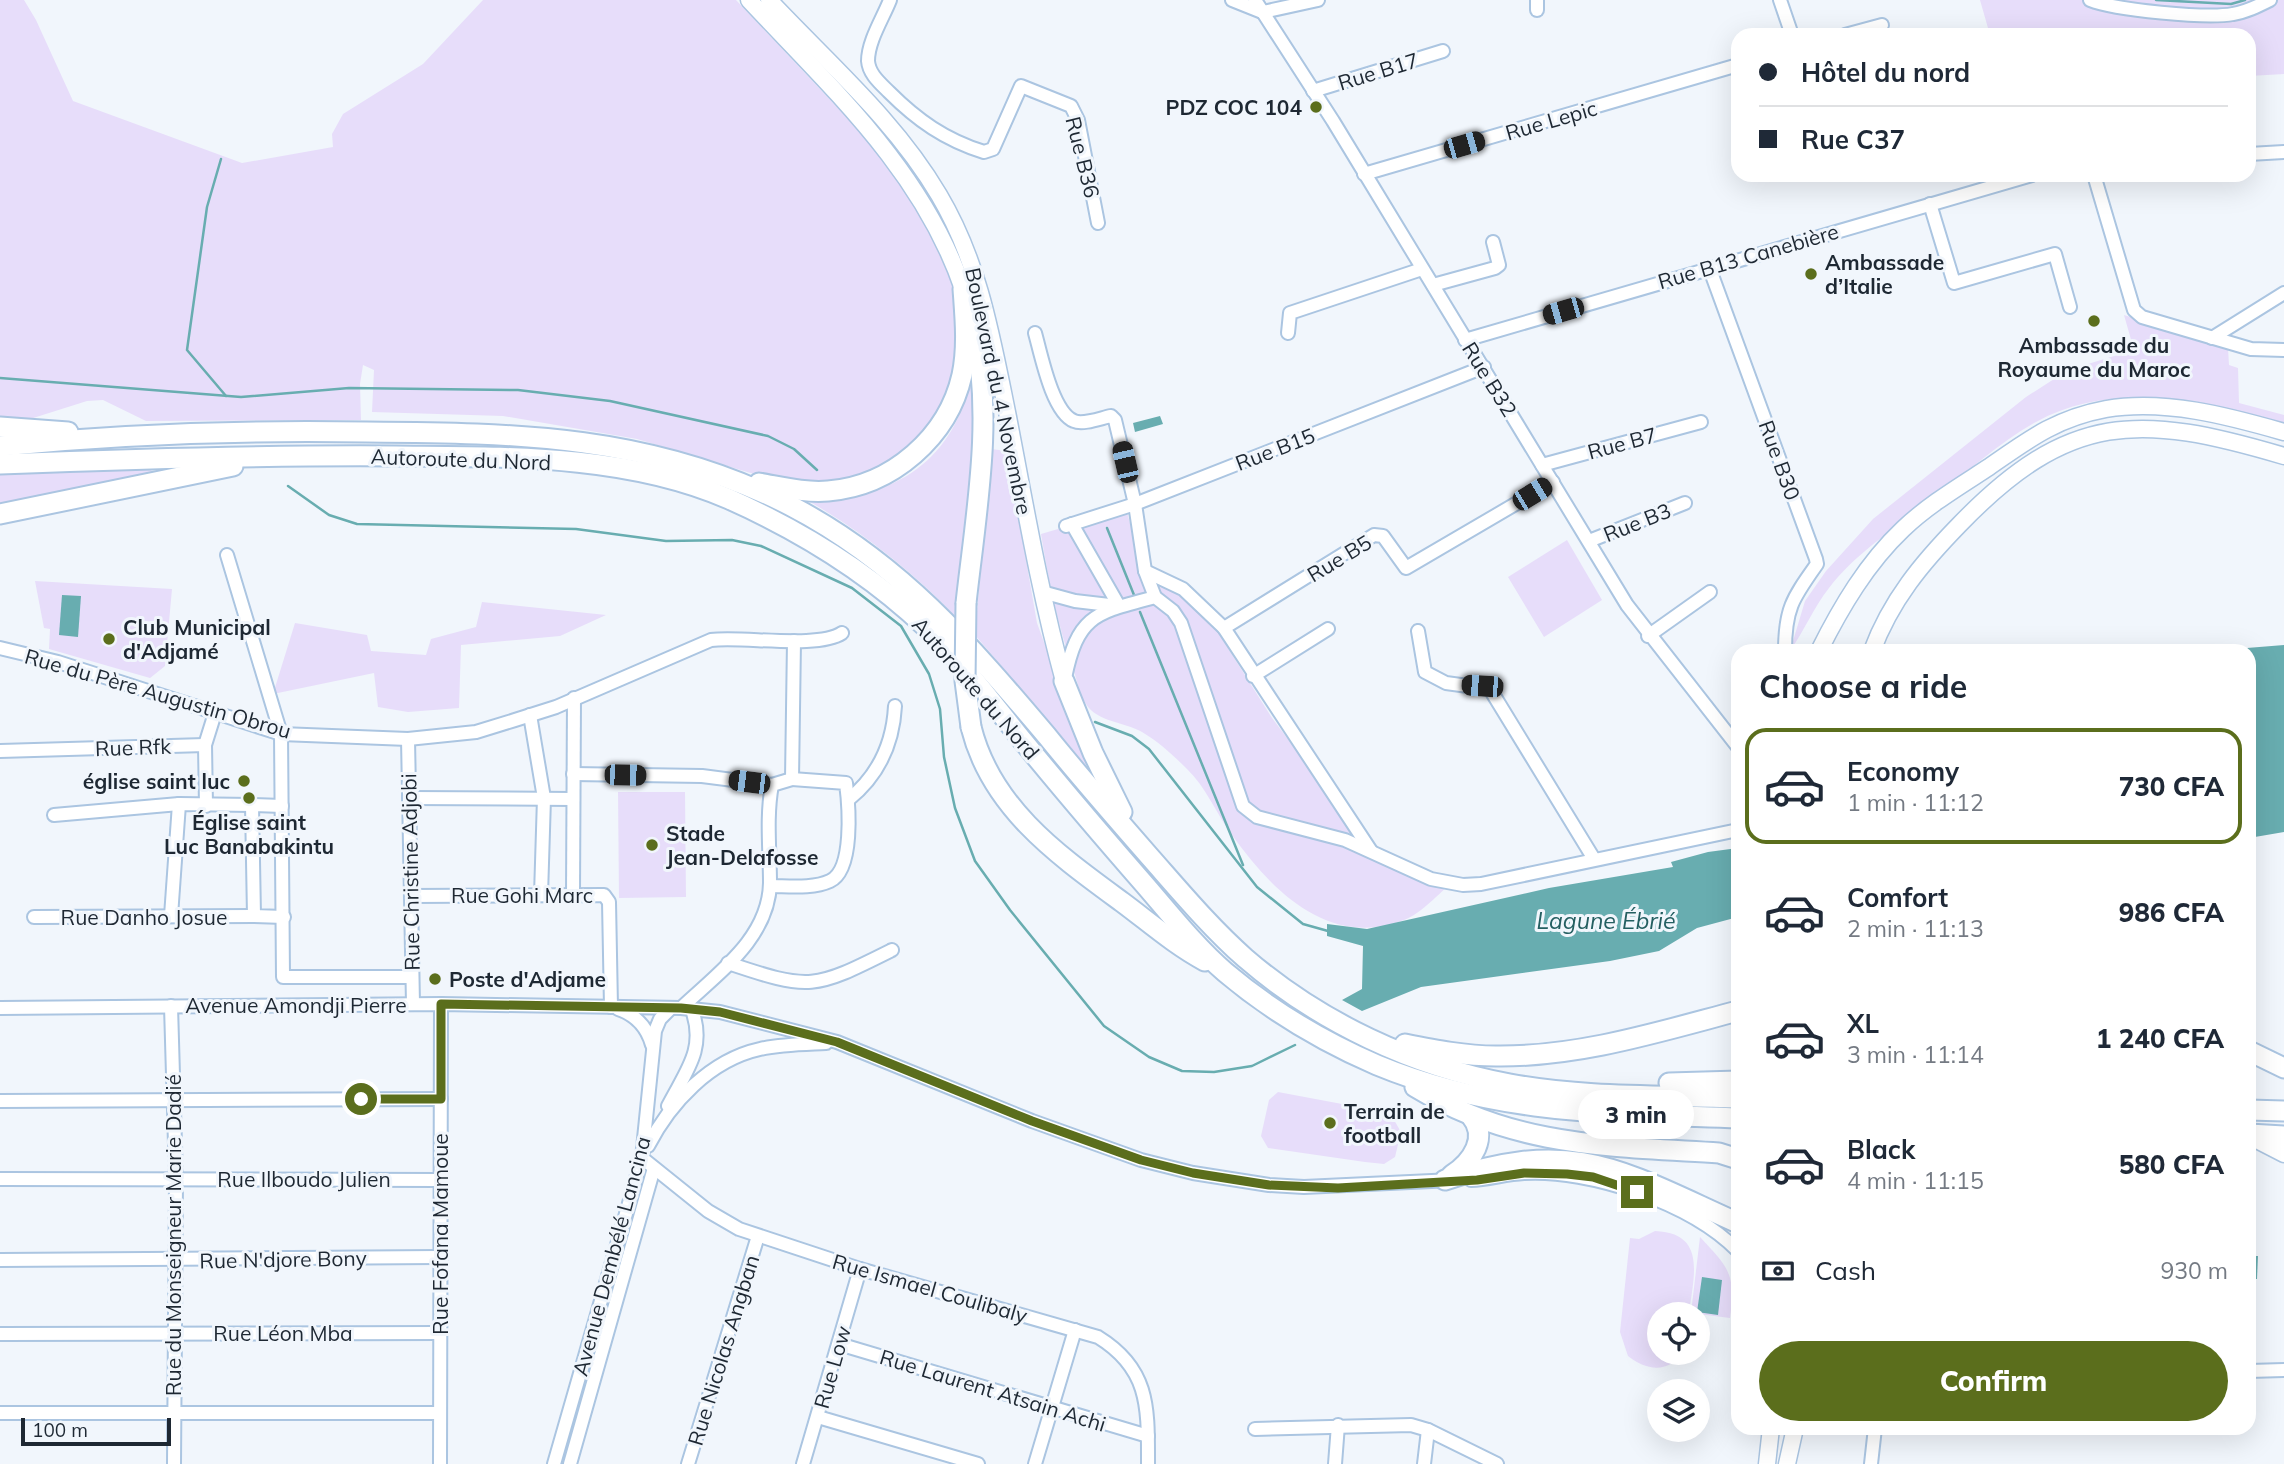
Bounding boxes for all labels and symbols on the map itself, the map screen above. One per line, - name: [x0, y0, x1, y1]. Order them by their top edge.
- street label: Rue B17: [1334, 46, 1422, 96]
- place label: PDZ COC 104: [1165, 94, 1302, 120]
- street label: Rue Lepic: [1502, 95, 1600, 145]
- marker: PDZ COC 104: [1308, 99, 1324, 115]
- street label: Rue B36: [1060, 114, 1106, 200]
- car: [1441, 129, 1488, 161]
- street label: Rue B13 Canebière: [1655, 218, 1841, 294]
- place label: Ambassade d’Italie: [1825, 249, 1944, 299]
- street label: Boulevard du 4 Novembre: [960, 265, 1038, 517]
- marker: Ambassade d’Italie: [1803, 266, 1819, 282]
- car: [1540, 295, 1587, 327]
- marker: Ambassade du Royaume du Maroc: [2086, 313, 2102, 329]
- place label: Ambassade du Royaume du Maroc: [1997, 332, 2191, 382]
- street label: Rue B32: [1457, 337, 1523, 421]
- street label: Rue B30: [1754, 417, 1806, 503]
- street label: Rue B7: [1585, 421, 1659, 465]
- street label: Rue B15: [1232, 422, 1318, 476]
- car: [1111, 439, 1140, 485]
- street label: Autoroute du Nord: [370, 443, 552, 475]
- car: [1509, 474, 1556, 514]
- street label: Rue B3: [1599, 497, 1675, 547]
- street label: Rue B5: [1302, 529, 1376, 587]
- street label: Autoroute du Nord: [907, 611, 1045, 765]
- place label: Club Municipal d'Adjamé: [123, 614, 271, 664]
- marker: Club Municipal d'Adjamé: [101, 631, 117, 647]
- street label: Rue du Père Augustin Obrou: [22, 642, 294, 744]
- car: [1461, 674, 1504, 698]
- street label: Rue Rfk: [95, 733, 172, 761]
- car: [604, 764, 647, 786]
- place label: église saint luc: [83, 768, 230, 794]
- car: [727, 769, 772, 795]
- marker: église saint luc: [236, 773, 252, 789]
- street label: Rue Christine Adjobi: [395, 773, 425, 971]
- marker: Église saint Luc Banabakintu: [241, 790, 257, 806]
- place label: Église saint Luc Banabakintu: [164, 809, 334, 859]
- place label: Stade Jean-Delafosse: [666, 820, 818, 870]
- marker: Stade Jean-Delafosse: [644, 837, 660, 853]
- street label: Rue Gohi Marc: [451, 882, 593, 908]
- street label: Rue Danho Josue: [61, 904, 227, 930]
- water label: Lagune Ébrié: [1536, 906, 1676, 935]
- place label: Poste d'Adjame: [449, 966, 606, 992]
- marker: Poste d'Adjame: [427, 971, 443, 987]
- street label: Avenue Amondji Pierre: [185, 992, 407, 1018]
- street label: Rue du Monseigneur Marie Dadié: [160, 1074, 186, 1396]
- route start: [345, 1083, 377, 1115]
- callout: 3 min: [1579, 1090, 1695, 1140]
- place label: Terrain de football: [1344, 1098, 1445, 1148]
- marker: Terrain de football: [1322, 1115, 1338, 1131]
- street label: Rue Fofana Mamoue: [427, 1133, 453, 1335]
- street label: Avenue Dembélé Lancina: [567, 1133, 655, 1379]
- street label: Rue Ilboudo Julien: [217, 1166, 391, 1192]
- route end: [1621, 1176, 1653, 1208]
- street label: Rue N'djore Bony: [199, 1245, 367, 1273]
- street label: Rue Ismael Coulibaly: [830, 1248, 1030, 1328]
- street label: Rue Nicolas Angban: [682, 1252, 764, 1448]
- street label: Rue Léon Mba: [213, 1320, 353, 1346]
- street label: Rue Low: [808, 1323, 856, 1411]
- street label: Rue Laurent Atsain Achi: [877, 1343, 1109, 1437]
- scale bar: [21, 1415, 172, 1447]

